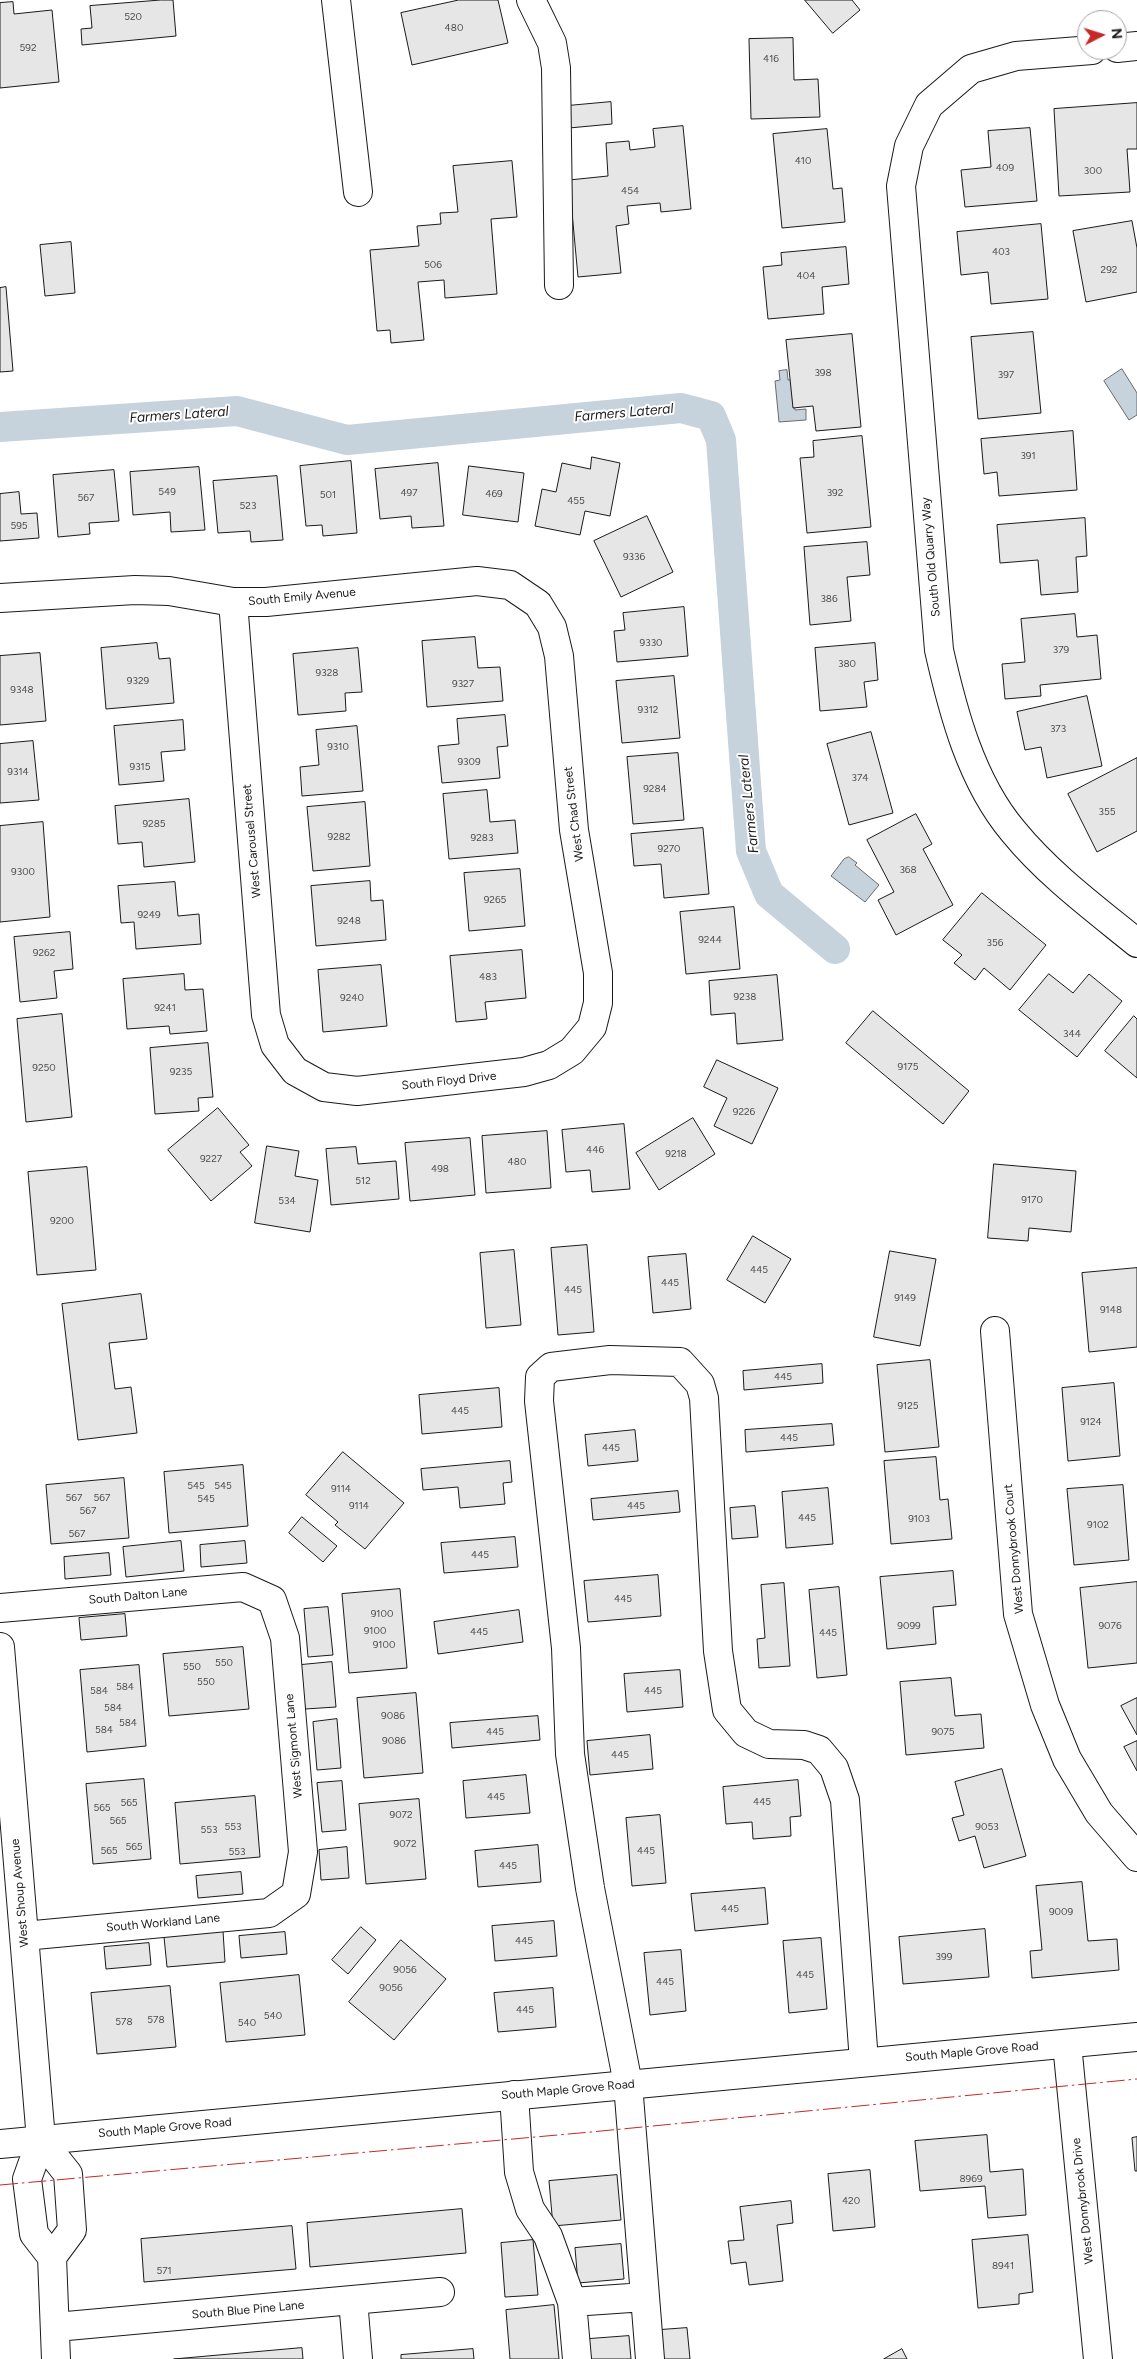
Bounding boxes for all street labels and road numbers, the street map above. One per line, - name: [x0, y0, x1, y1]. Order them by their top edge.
- street label: South Old Quarry Way: [919, 497, 943, 617]
- street label: South Emily Avenue: [248, 585, 356, 609]
- street label: West Chad Street: [561, 766, 587, 862]
- street label: West Carousel Street: [240, 783, 264, 899]
- street label: South Floyd Drive: [401, 1069, 497, 1093]
- street label: West Donnybrook Court: [1001, 1484, 1027, 1614]
- street label: South Dalton Lane: [88, 1585, 188, 1607]
- street label: West Sigmont Lane: [282, 1693, 306, 1799]
- street label: West Shoup Avenue: [8, 1838, 32, 1948]
- street label: South Workland Lane: [106, 1911, 220, 1935]
- street label: South Maple Grove Road: [905, 2039, 1039, 2065]
- street label: South Maple Grove Road: [501, 2077, 635, 2103]
- street label: South Maple Grove Road: [98, 2115, 232, 2141]
- street label: West Donnybrook Drive: [1069, 2137, 1097, 2265]
- street label: South Blue Pine Lane: [191, 2298, 305, 2322]

